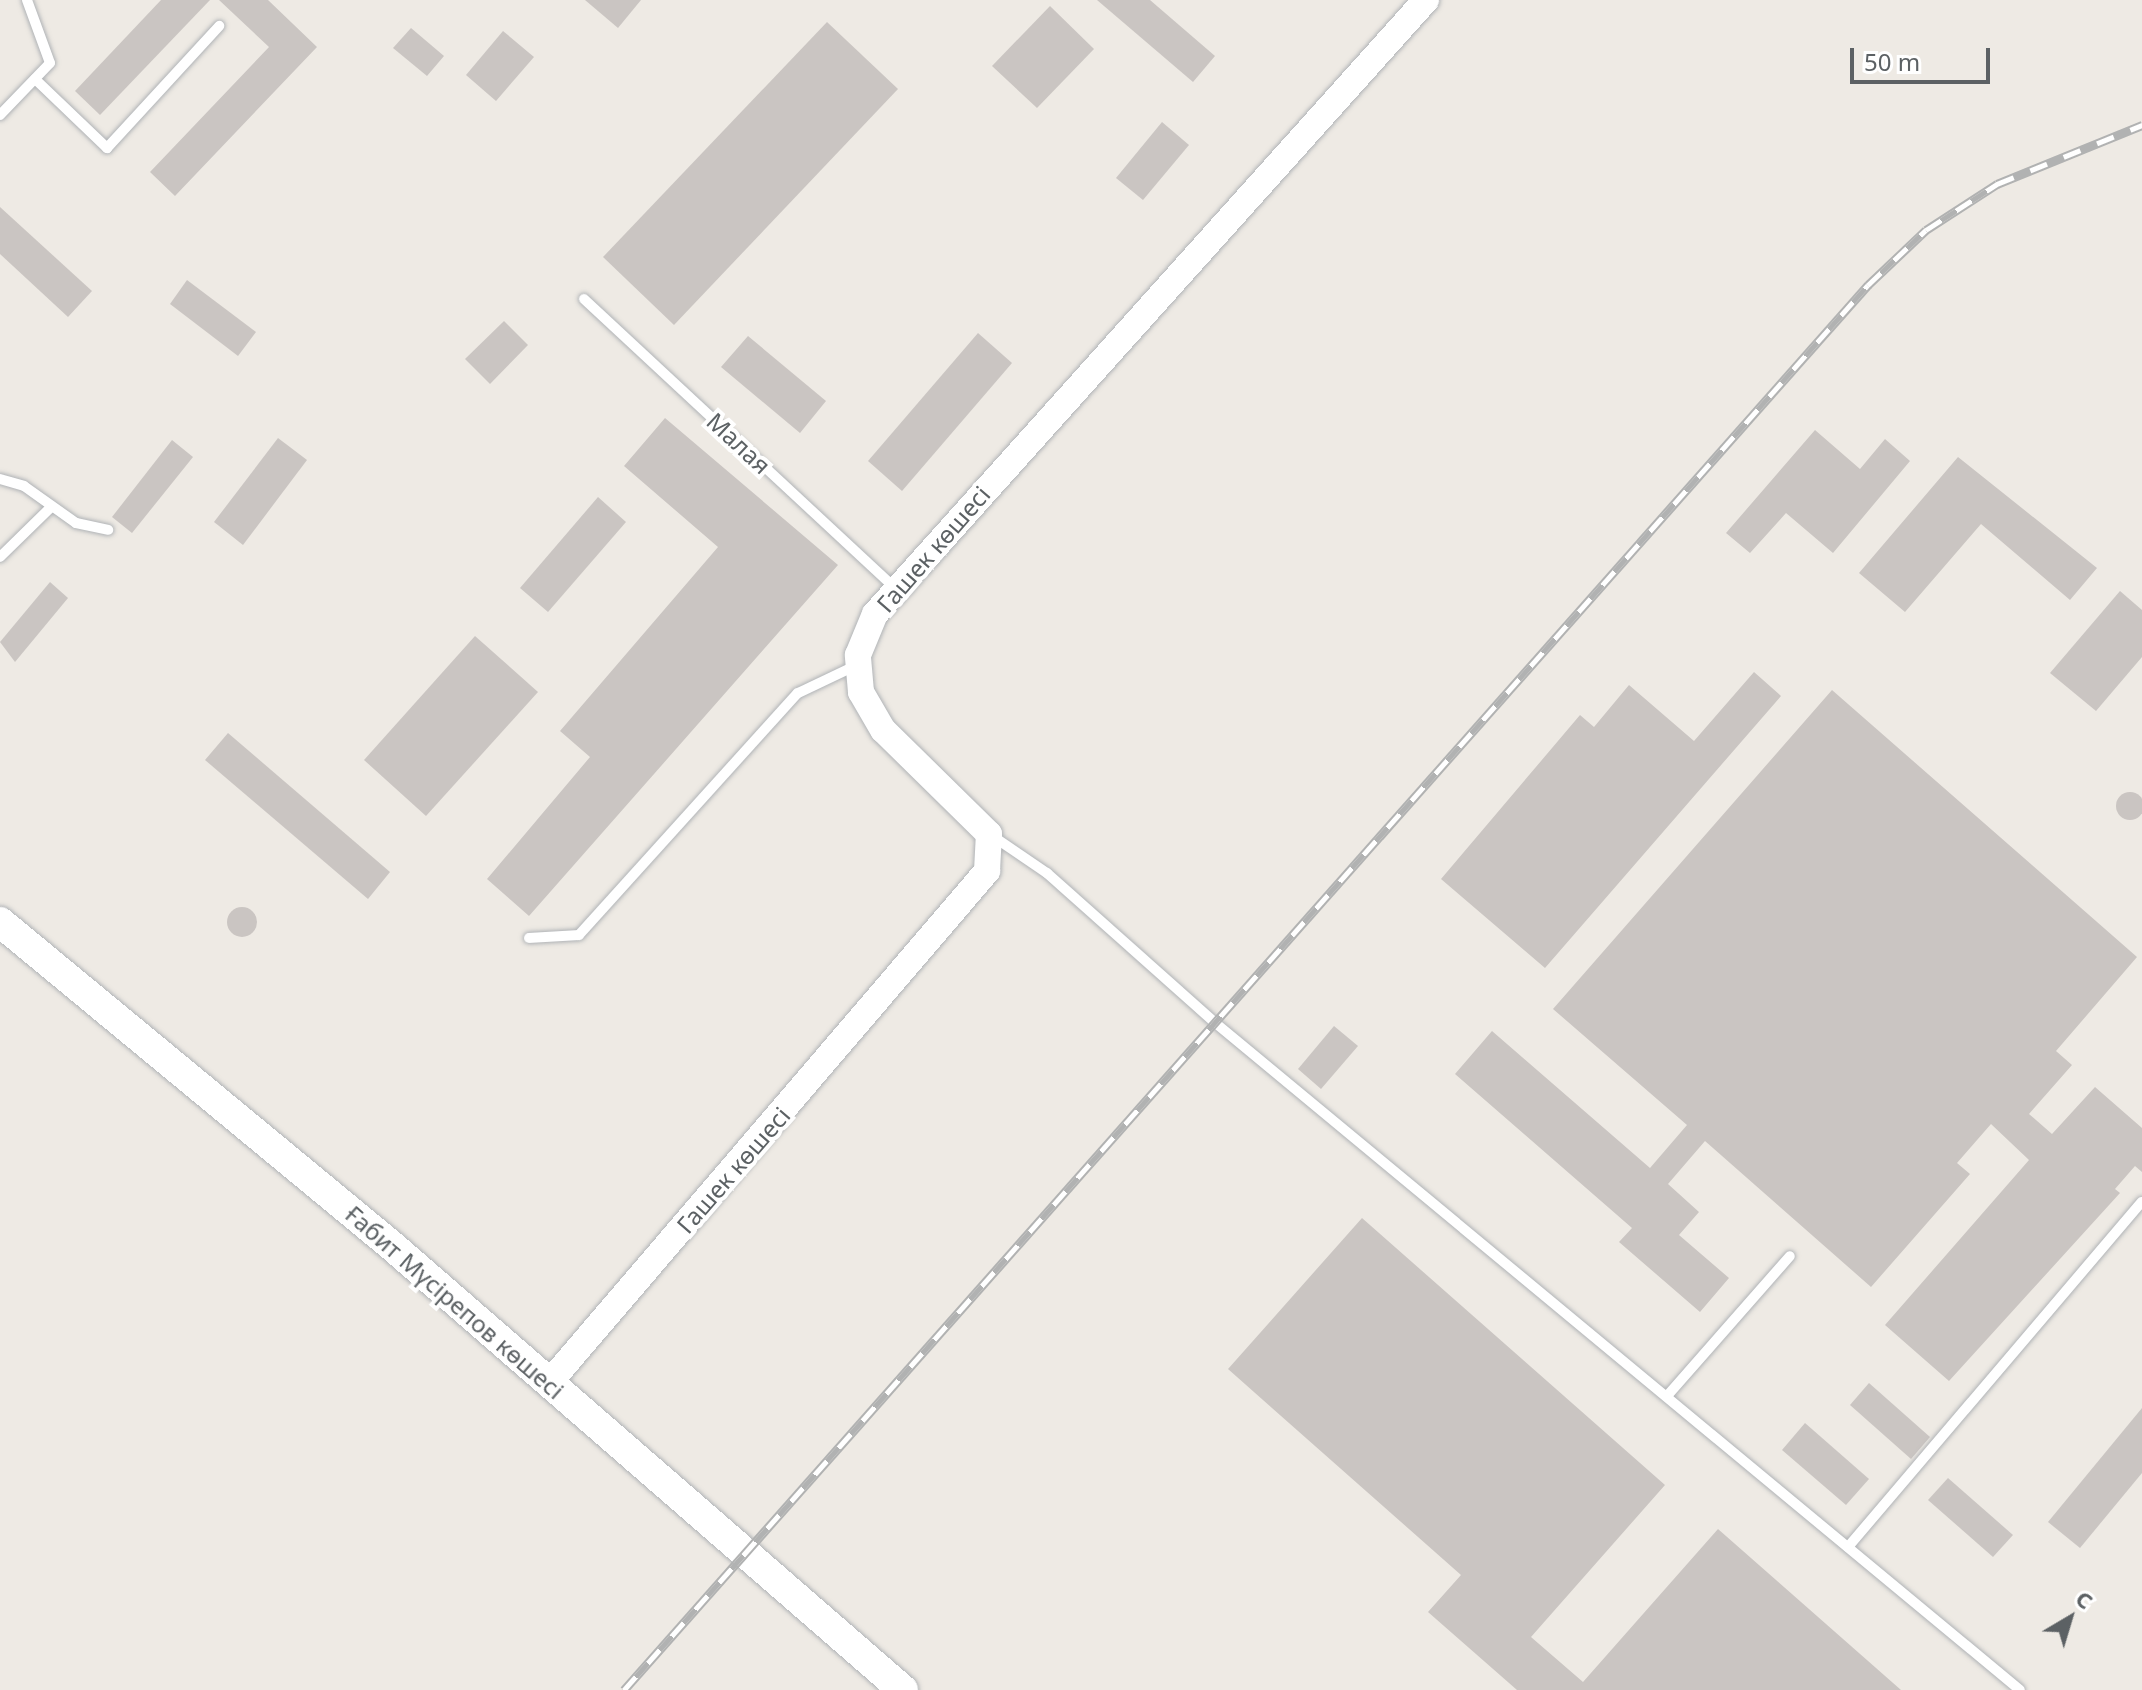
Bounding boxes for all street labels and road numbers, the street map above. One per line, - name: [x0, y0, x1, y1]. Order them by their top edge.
- street label: Малая: [701, 406, 777, 480]
- street label: Гашек көшесі: [870, 480, 996, 618]
- street label: Гашек көшесі: [670, 1101, 796, 1239]
- street label: Ғабит Мүсірепов көшесі: [340, 1199, 570, 1405]

